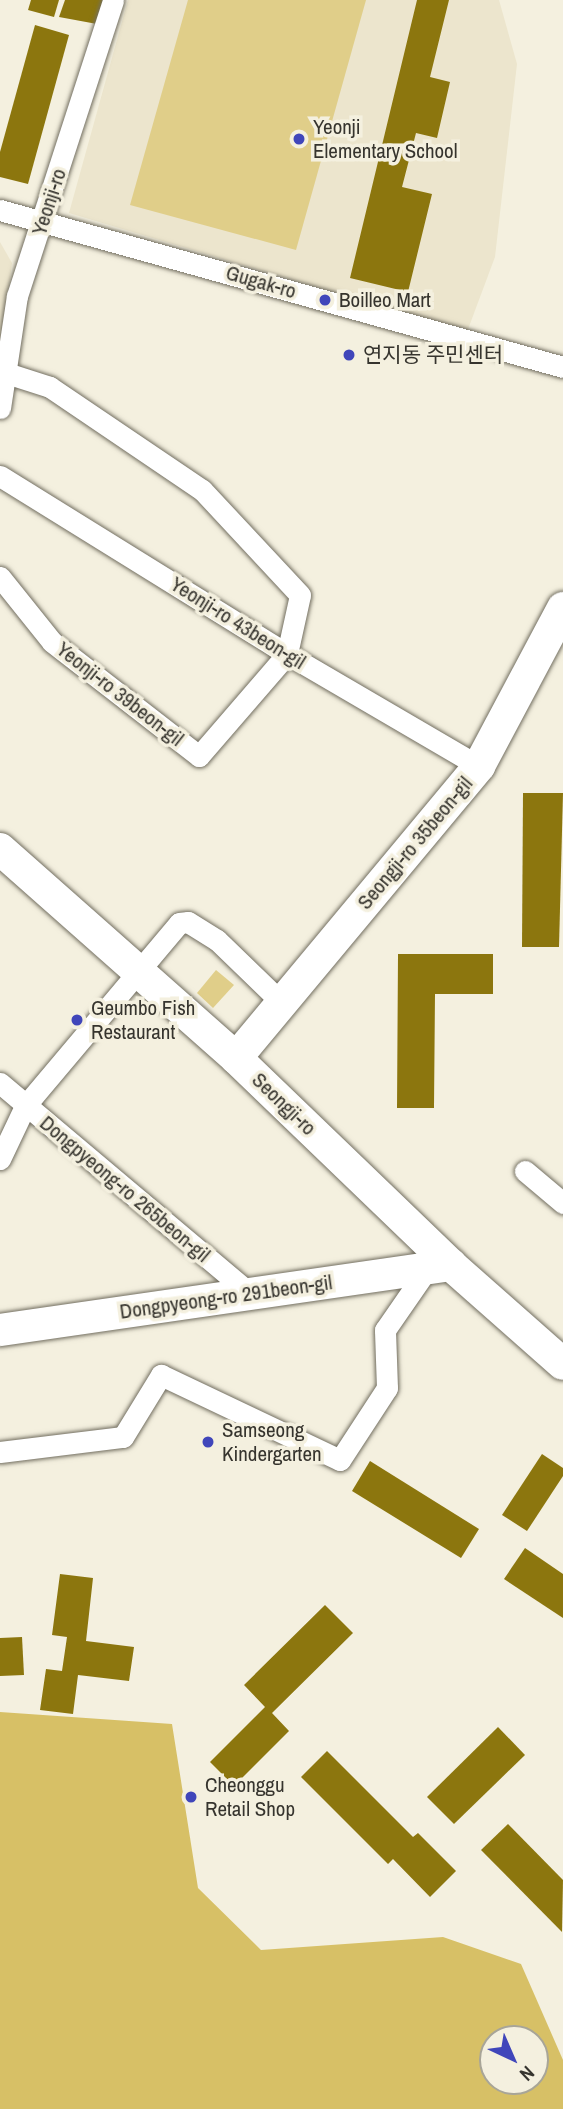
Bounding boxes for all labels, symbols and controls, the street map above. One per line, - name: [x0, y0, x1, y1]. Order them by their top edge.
- place label: Yeonji Elementary School: [313, 114, 458, 164]
- marker: Yeonji Elementary School: [291, 131, 307, 147]
- street label: Yeonji-ro: [26, 166, 72, 238]
- street label: Gugak-ro: [223, 260, 299, 304]
- place label: Boilleo Mart: [339, 287, 431, 313]
- marker: Boilleo Mart: [317, 292, 333, 308]
- place label: 연지동 주민센터: [363, 342, 503, 368]
- marker: 연지동 주민센터: [341, 347, 357, 363]
- street label: Yeonji-ro 43beon-gil: [166, 571, 310, 675]
- street label: Yeonji-ro 39beon-gil: [51, 636, 189, 752]
- street label: Seongji-ro 35beon-gil: [352, 771, 478, 915]
- place label: Geumbo Fish Restaurant: [91, 995, 195, 1045]
- marker: Geumbo Fish Restaurant: [69, 1012, 85, 1028]
- street label: Seongji-ro: [247, 1067, 321, 1141]
- street label: Dongpyeong-ro 265beon-gil: [35, 1110, 215, 1268]
- street label: Dongpyeong-ro 291beon-gil: [118, 1270, 334, 1324]
- place label: Samseong Kindergarten: [222, 1417, 322, 1467]
- marker: Samseong Kindergarten: [200, 1434, 216, 1450]
- place label: Cheonggu Retail Shop: [205, 1772, 295, 1822]
- marker: Cheonggu Retail Shop: [183, 1789, 199, 1805]
- north arrow: [479, 2025, 549, 2095]
- text: N: [514, 2060, 540, 2087]

